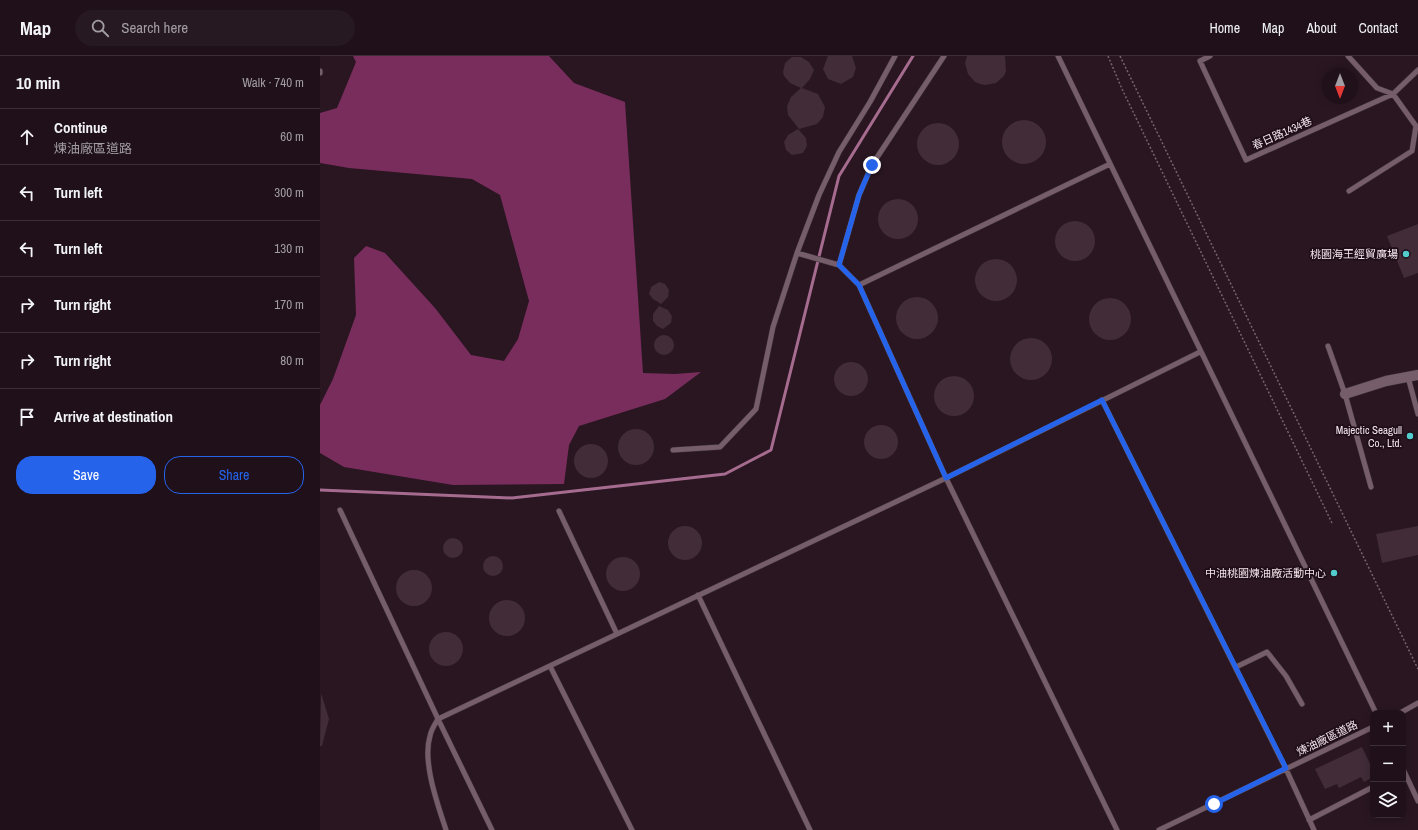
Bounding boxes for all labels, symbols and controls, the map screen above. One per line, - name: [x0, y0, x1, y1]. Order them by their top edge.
- search box: [75, 10, 355, 46]
- text: Map: [20, 15, 51, 41]
- icon: search: [89, 17, 111, 39]
- text: Search here: [121, 17, 188, 38]
- text: Home: [1209, 19, 1240, 37]
- text: Map: [1262, 19, 1284, 37]
- text: About: [1306, 19, 1336, 37]
- text: Contact: [1358, 19, 1398, 37]
- north arrow: [1322, 68, 1358, 104]
- text: 10 min: [16, 71, 60, 94]
- text: Walk · 740 m: [242, 74, 304, 91]
- street label: 春日路1434巷: [1250, 114, 1314, 152]
- text: Continue: [54, 117, 107, 138]
- icon: ahead: [16, 126, 38, 148]
- text: 60 m: [280, 128, 304, 145]
- text: 煉油廠區道路: [54, 140, 132, 157]
- route end: [863, 156, 881, 174]
- icon: left: [16, 182, 38, 204]
- text: Turn left: [54, 182, 102, 203]
- text: 300 m: [274, 184, 304, 201]
- icon: left: [16, 238, 38, 260]
- text: Turn left: [54, 238, 102, 259]
- text: 130 m: [274, 240, 304, 257]
- place label: 桃園海王經貿廣場: [1310, 247, 1398, 261]
- marker: 桃園海王經貿廣場: [1401, 249, 1411, 259]
- icon: right: [16, 294, 38, 316]
- text: Turn right: [54, 294, 111, 315]
- text: 170 m: [274, 296, 304, 313]
- icon: right: [16, 350, 38, 372]
- text: Turn right: [54, 350, 111, 371]
- text: 80 m: [280, 352, 304, 369]
- icon: arrive: [16, 406, 38, 428]
- text: Arrive at destination: [54, 406, 173, 427]
- place label: Majectic Seagull Co., Ltd.: [1336, 423, 1402, 450]
- marker: Majectic Seagull Co., Ltd.: [1405, 431, 1415, 441]
- button: Save: [16, 456, 156, 494]
- button: Share: [164, 456, 304, 494]
- place label: 中油桃園煉油廠活動中心: [1205, 566, 1326, 580]
- marker: 中油桃園煉油廠活動中心: [1329, 568, 1339, 578]
- map controls: [1370, 710, 1406, 818]
- button: +: [1370, 710, 1406, 746]
- street label: 煉油廠區道路: [1294, 717, 1360, 759]
- button: −: [1370, 746, 1406, 782]
- button: layers: [1370, 782, 1406, 818]
- route start: [1205, 795, 1223, 813]

